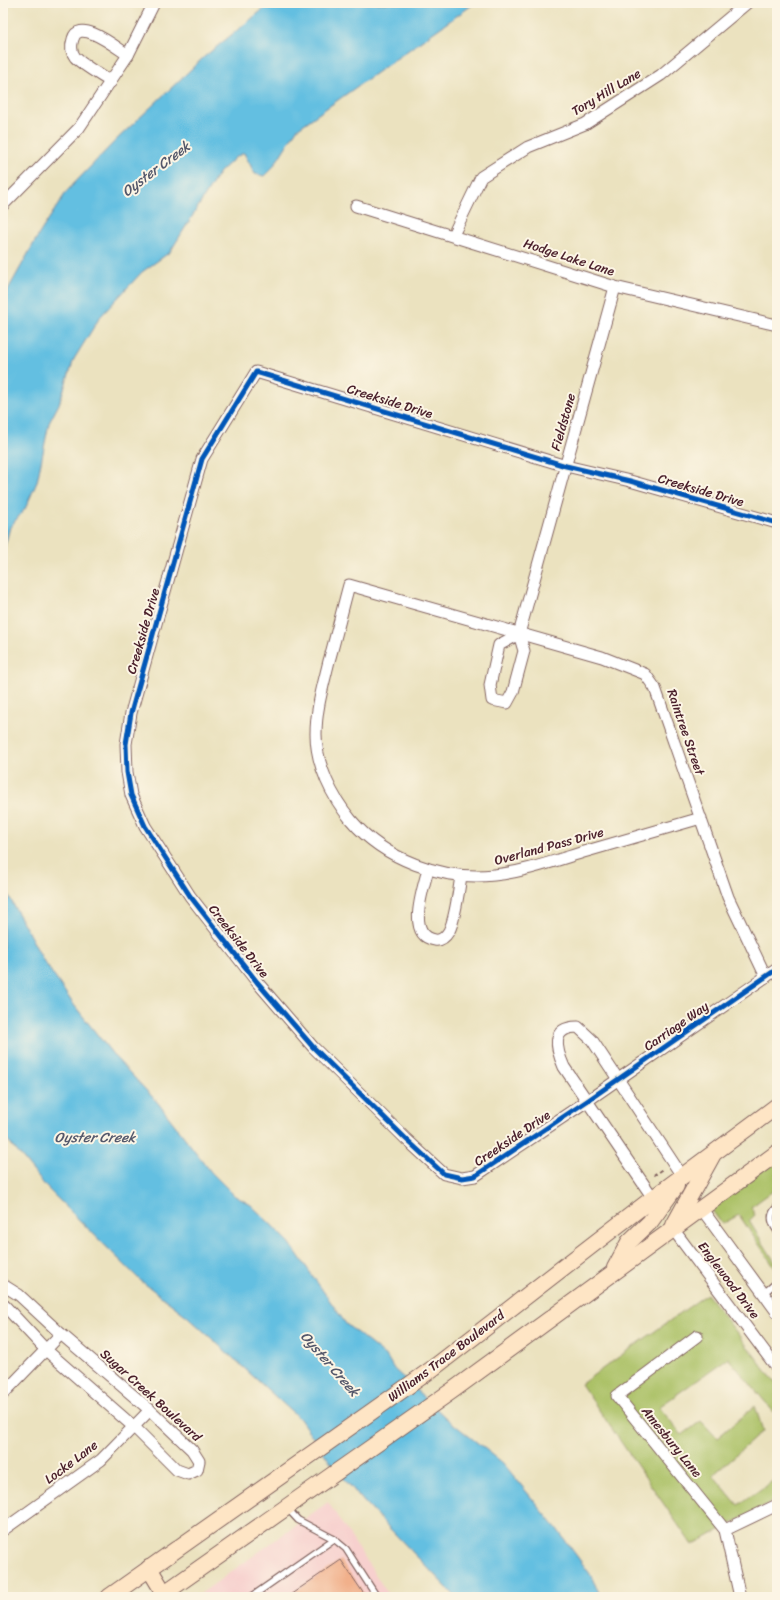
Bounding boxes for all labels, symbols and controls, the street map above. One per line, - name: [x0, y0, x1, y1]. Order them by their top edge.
- street label: Tory Hill Lane: [567, 62, 646, 122]
- water label: Oyster Creek: [116, 134, 197, 203]
- street label: Hodge Lake Lane: [520, 231, 618, 283]
- street label: Creekside Drive: [344, 377, 436, 425]
- street label: Fieldstone: [544, 390, 582, 454]
- street label: Creekside Drive: [655, 467, 747, 513]
- street label: Creekside Drive: [120, 585, 166, 677]
- street label: Raintree Street: [661, 686, 712, 779]
- street label: Overland Pass Drive: [492, 820, 607, 872]
- street label: Creekside Drive: [203, 899, 275, 983]
- street label: Carriage Way: [639, 995, 714, 1057]
- street label: Creekside Drive: [469, 1104, 555, 1172]
- water label: Oyster Creek: [55, 1125, 137, 1150]
- street label: Englewood Drive: [692, 1236, 766, 1324]
- street label: Williams Trace Boulevard: [382, 1303, 510, 1408]
- water label: Oyster Creek: [294, 1325, 367, 1404]
- street label: Sugar Creek Boulevard: [95, 1343, 208, 1448]
- street label: Amesbury Lane: [635, 1400, 708, 1483]
- street label: Locke Lane: [39, 1434, 103, 1490]

